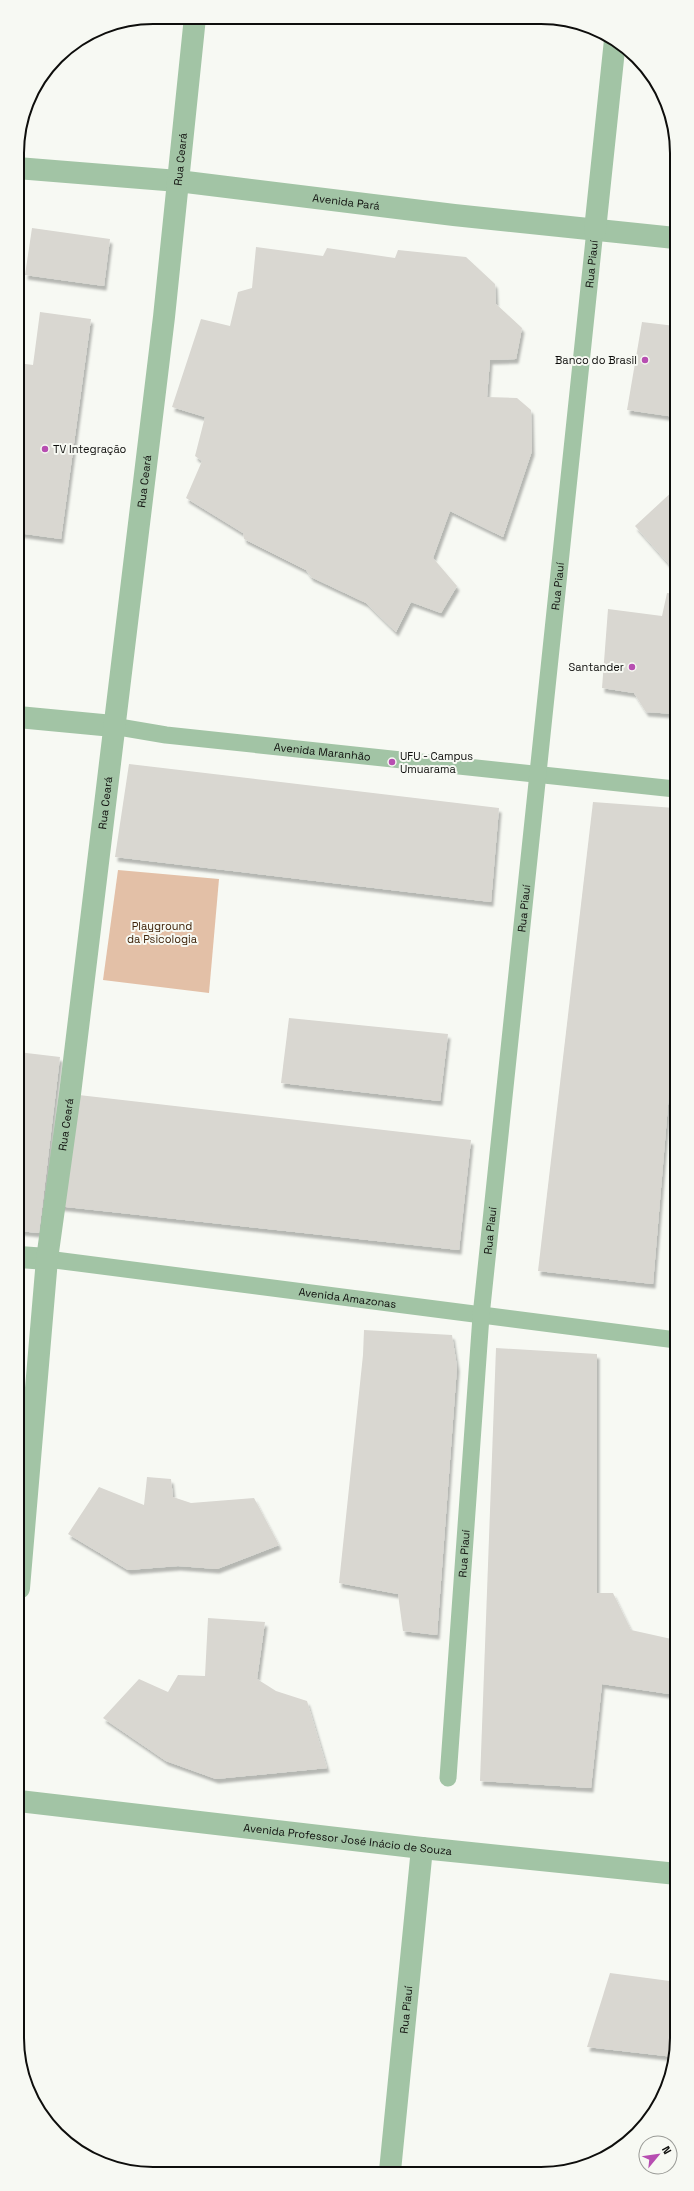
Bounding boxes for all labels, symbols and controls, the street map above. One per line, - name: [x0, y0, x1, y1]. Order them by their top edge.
- street label: Rua Ceará: [171, 132, 190, 186]
- street label: Avenida Pará: [312, 191, 381, 213]
- street label: Rua Piauí: [582, 239, 601, 288]
- place label: Banco do Brasil: [555, 353, 637, 367]
- marker: Banco do Brasil: [640, 355, 650, 365]
- place label: TV Integração: [53, 442, 127, 456]
- marker: TV Integração: [40, 444, 50, 454]
- street label: Rua Ceará: [134, 453, 154, 508]
- street label: Rua Piauí: [548, 561, 567, 611]
- place label: Santander: [569, 660, 624, 674]
- marker: Santander: [627, 662, 637, 672]
- street label: Avenida Maranhão: [273, 739, 372, 764]
- place label: UFU - Campus Umuarama: [400, 749, 473, 776]
- marker: UFU - Campus Umuarama: [387, 757, 397, 767]
- street label: Rua Ceará: [95, 775, 115, 830]
- street label: Rua Piauí: [514, 884, 533, 933]
- park label: Playground da Psicologia: [127, 919, 198, 946]
- street label: Rua Ceará: [55, 1097, 76, 1152]
- street label: Rua Piauí: [481, 1206, 499, 1255]
- street label: Avenida Amazonas: [298, 1284, 397, 1311]
- street label: Rua Piauí: [455, 1529, 473, 1578]
- street label: Avenida Professor José Inácio de Souza: [243, 1820, 453, 1858]
- street label: Rua Piauí: [397, 1985, 415, 2034]
- north arrow: [638, 2135, 678, 2175]
- text: N: [659, 2144, 675, 2157]

